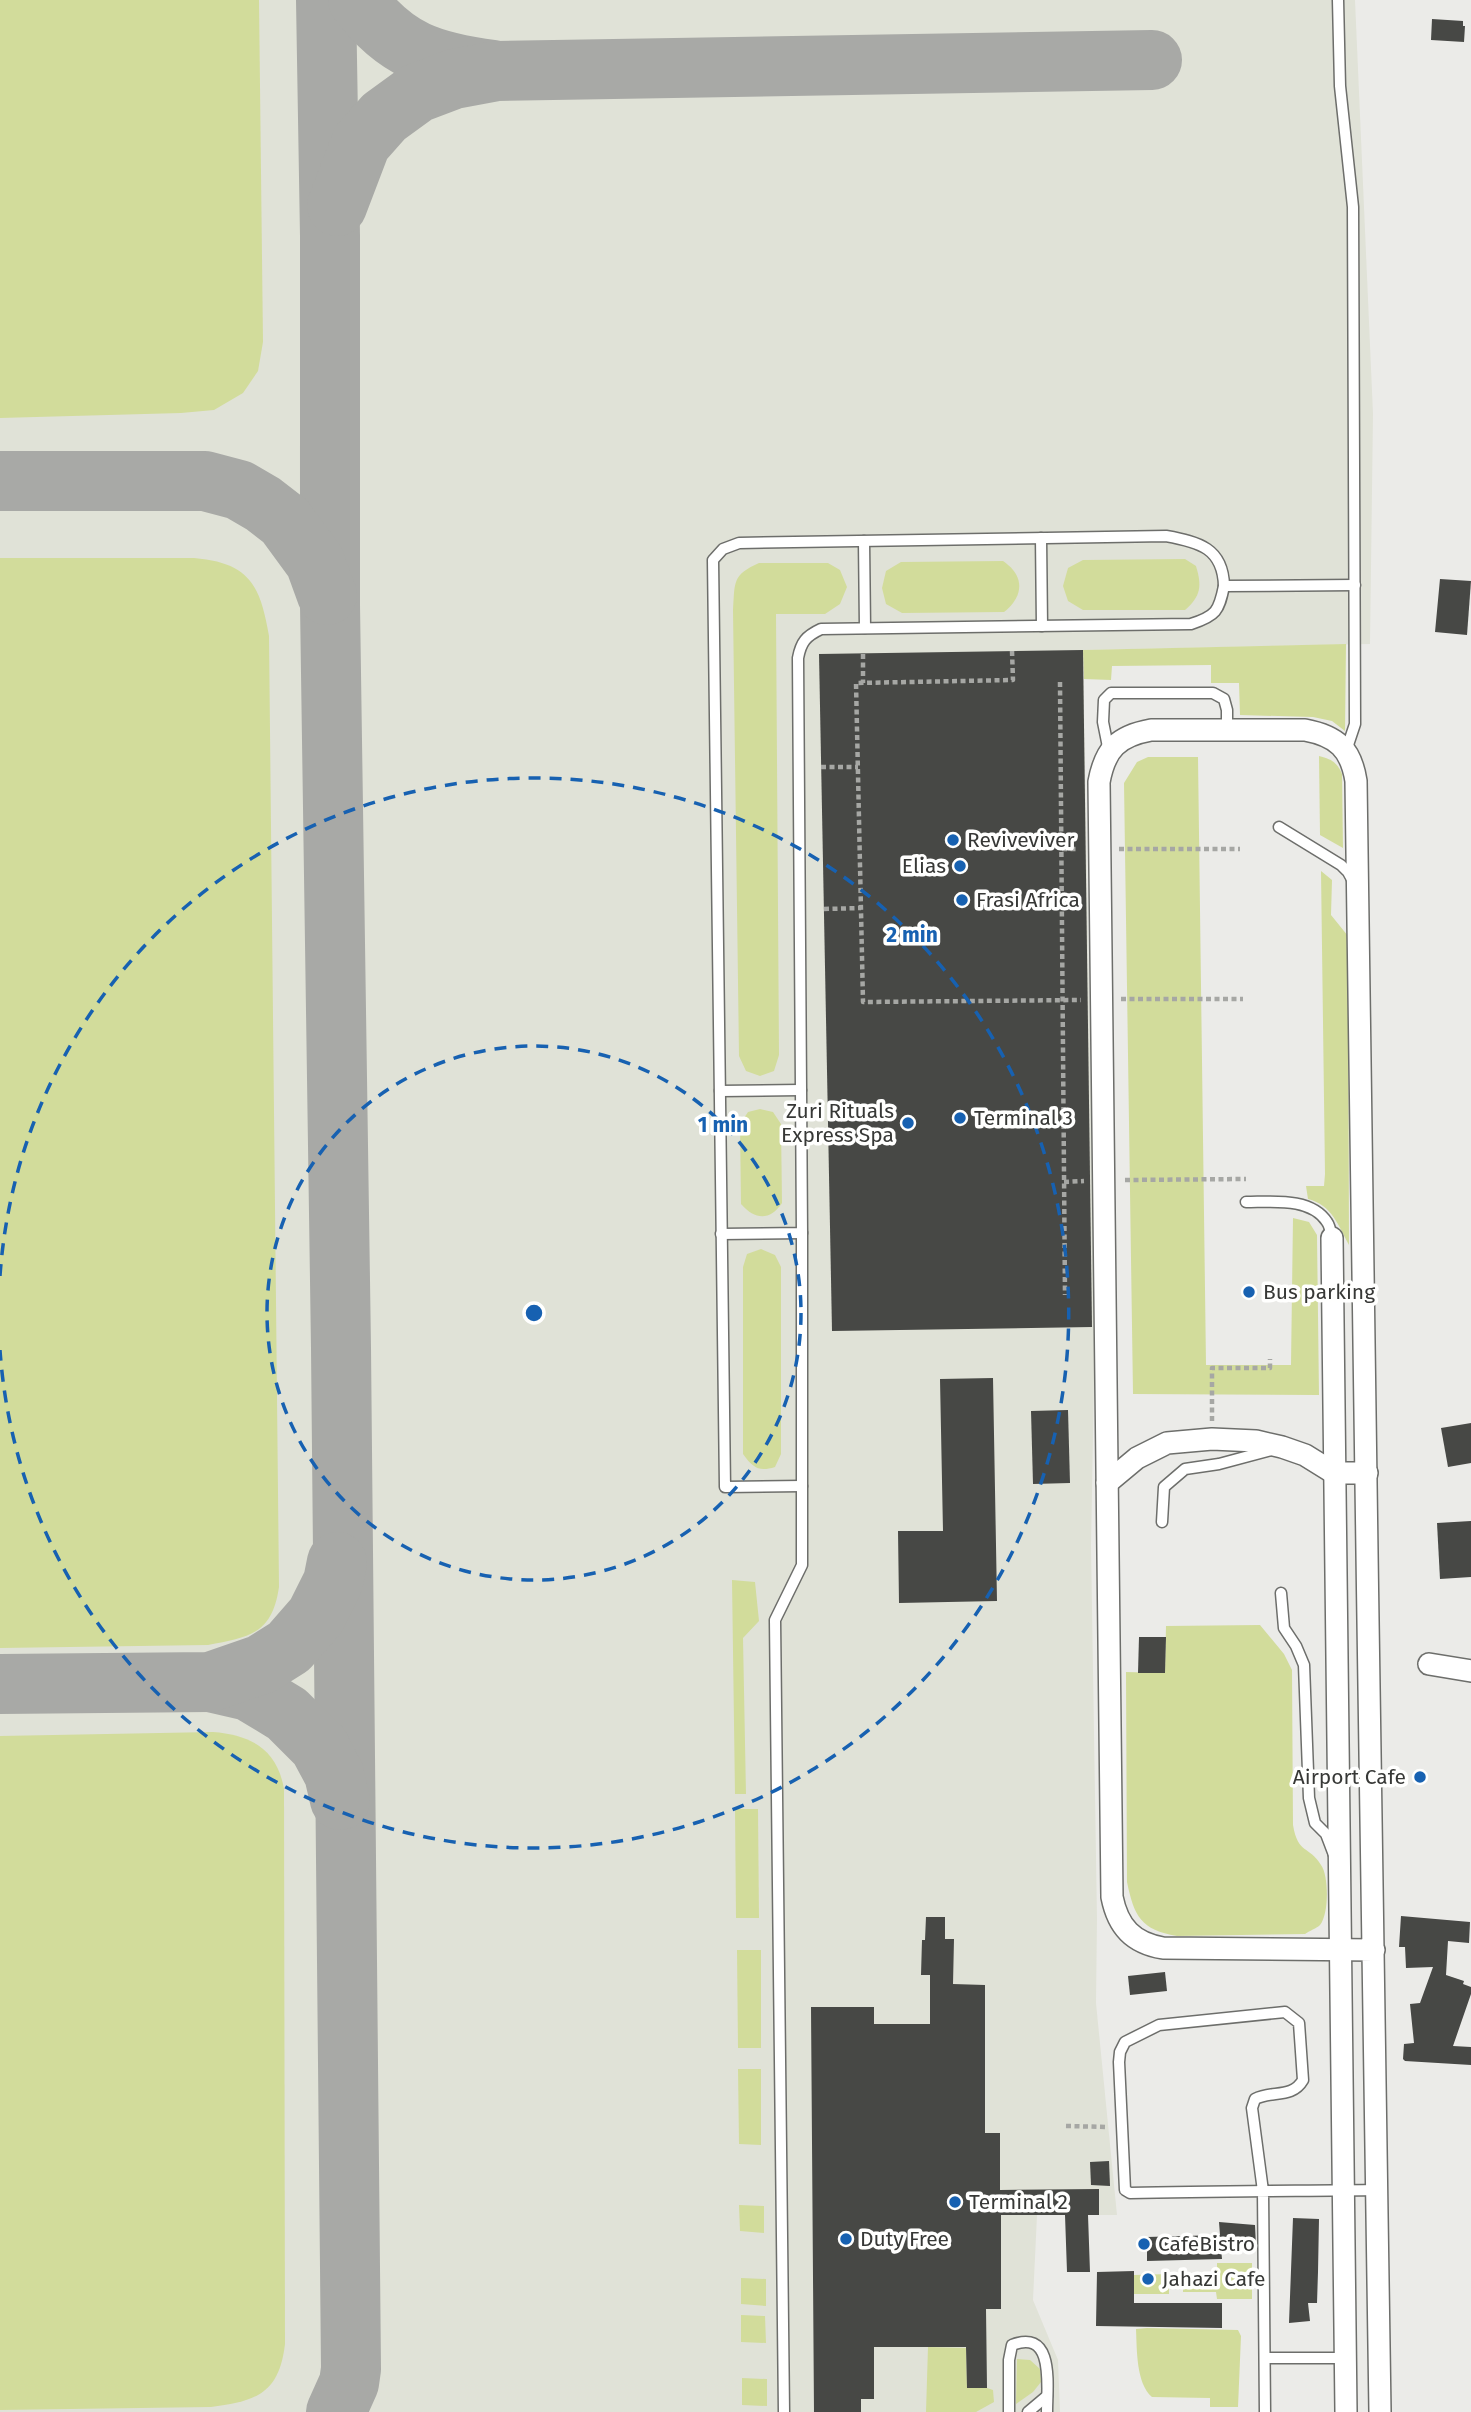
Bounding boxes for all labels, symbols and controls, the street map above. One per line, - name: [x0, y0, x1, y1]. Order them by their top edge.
- place label: Reviveviver: [967, 827, 1075, 853]
- marker: Reviveviver: [945, 832, 961, 848]
- place label: Elias: [902, 853, 946, 879]
- marker: Elias: [952, 858, 968, 874]
- place label: Frasi Africa: [976, 887, 1080, 913]
- marker: Frasi Africa: [954, 892, 970, 908]
- text: 2 min: [886, 922, 938, 948]
- place label: Zuri Rituals Express Spa: [781, 1098, 894, 1148]
- place label: Terminal 3: [974, 1105, 1073, 1131]
- marker: Terminal 3: [952, 1110, 968, 1126]
- text: 1 min: [698, 1112, 748, 1138]
- marker: Zuri Rituals Express Spa: [900, 1115, 916, 1131]
- place label: Bus parking: [1263, 1279, 1375, 1305]
- marker: Bus parking: [1241, 1284, 1257, 1300]
- centre of rings: [522, 1301, 546, 1325]
- place label: Airport Cafe: [1293, 1764, 1406, 1790]
- marker: Airport Cafe: [1412, 1769, 1428, 1785]
- place label: Terminal 2: [969, 2189, 1068, 2215]
- marker: Terminal 2: [947, 2194, 963, 2210]
- place label: Duty Free: [860, 2226, 949, 2252]
- marker: Duty Free: [838, 2231, 854, 2247]
- place label: CafeBistro: [1158, 2231, 1255, 2257]
- marker: CafeBistro: [1136, 2236, 1152, 2252]
- place label: Jahazi Cafe: [1162, 2266, 1265, 2292]
- marker: Jahazi Cafe: [1140, 2271, 1156, 2287]

